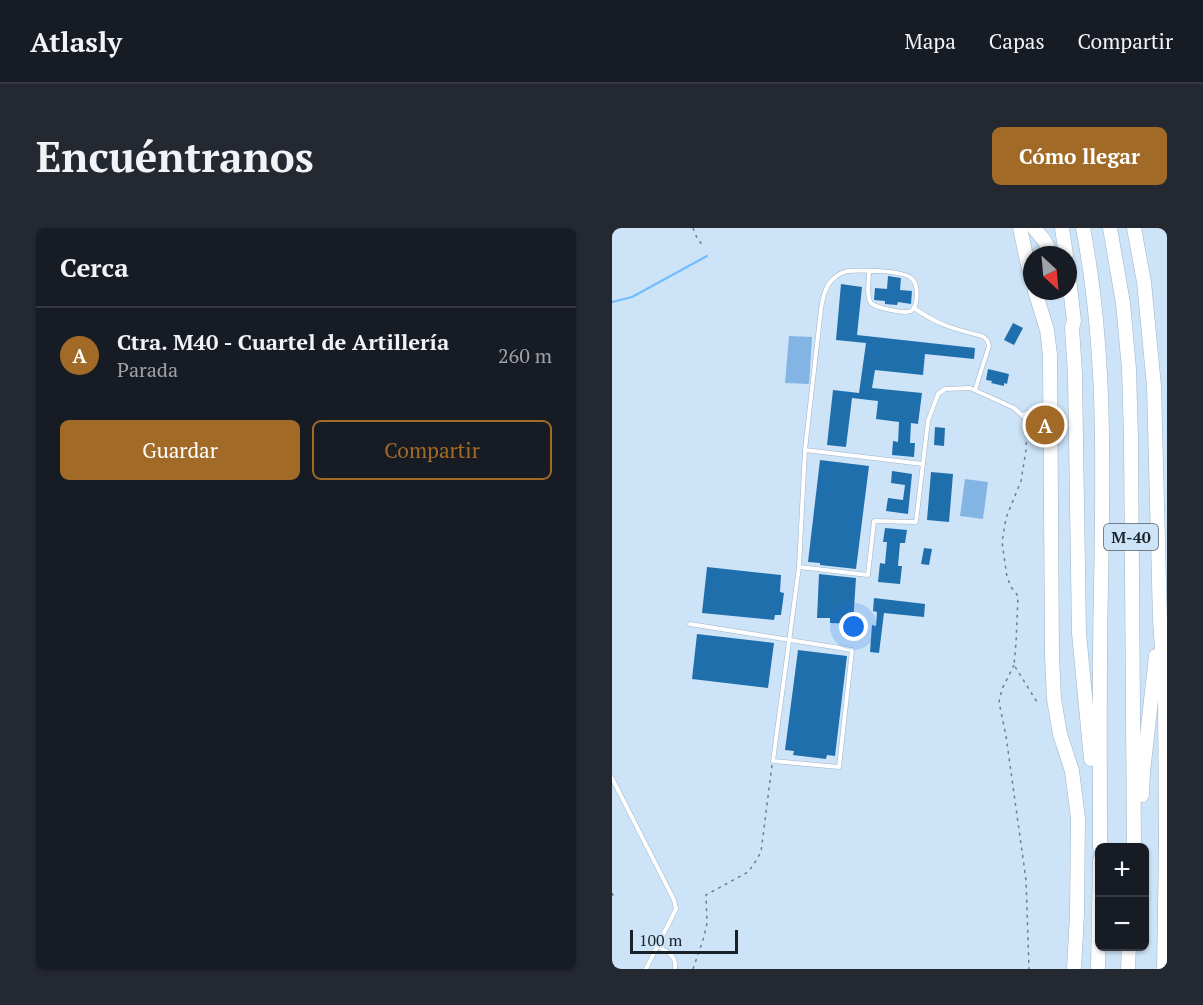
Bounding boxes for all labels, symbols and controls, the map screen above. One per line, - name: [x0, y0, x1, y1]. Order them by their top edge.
- text: Atlasly: [30, 23, 122, 60]
- text: Mapa: [904, 27, 956, 55]
- text: Capas: [989, 27, 1045, 55]
- text: Compartir: [1078, 27, 1173, 55]
- button: Cómo llegar: [992, 127, 1167, 185]
- text: Encuéntranos: [36, 128, 314, 184]
- north arrow: [1023, 246, 1077, 300]
- text: Cerca: [60, 250, 129, 284]
- text: Ctra. M40 - Cuartel de Artillería: [117, 327, 449, 356]
- text: A: [72, 342, 87, 369]
- text: 260 m: [498, 342, 552, 369]
- text: Parada: [117, 356, 178, 383]
- pin: A: [1026, 402, 1064, 448]
- button: Guardar: [60, 420, 300, 480]
- button: Compartir: [312, 420, 552, 480]
- road number: M-40: [1104, 524, 1158, 550]
- your location: [839, 612, 868, 641]
- map controls: [1095, 843, 1149, 951]
- button: +: [1095, 843, 1149, 897]
- button: −: [1095, 897, 1149, 951]
- scale bar: [630, 927, 738, 954]
- text: 100 m: [639, 929, 682, 951]

